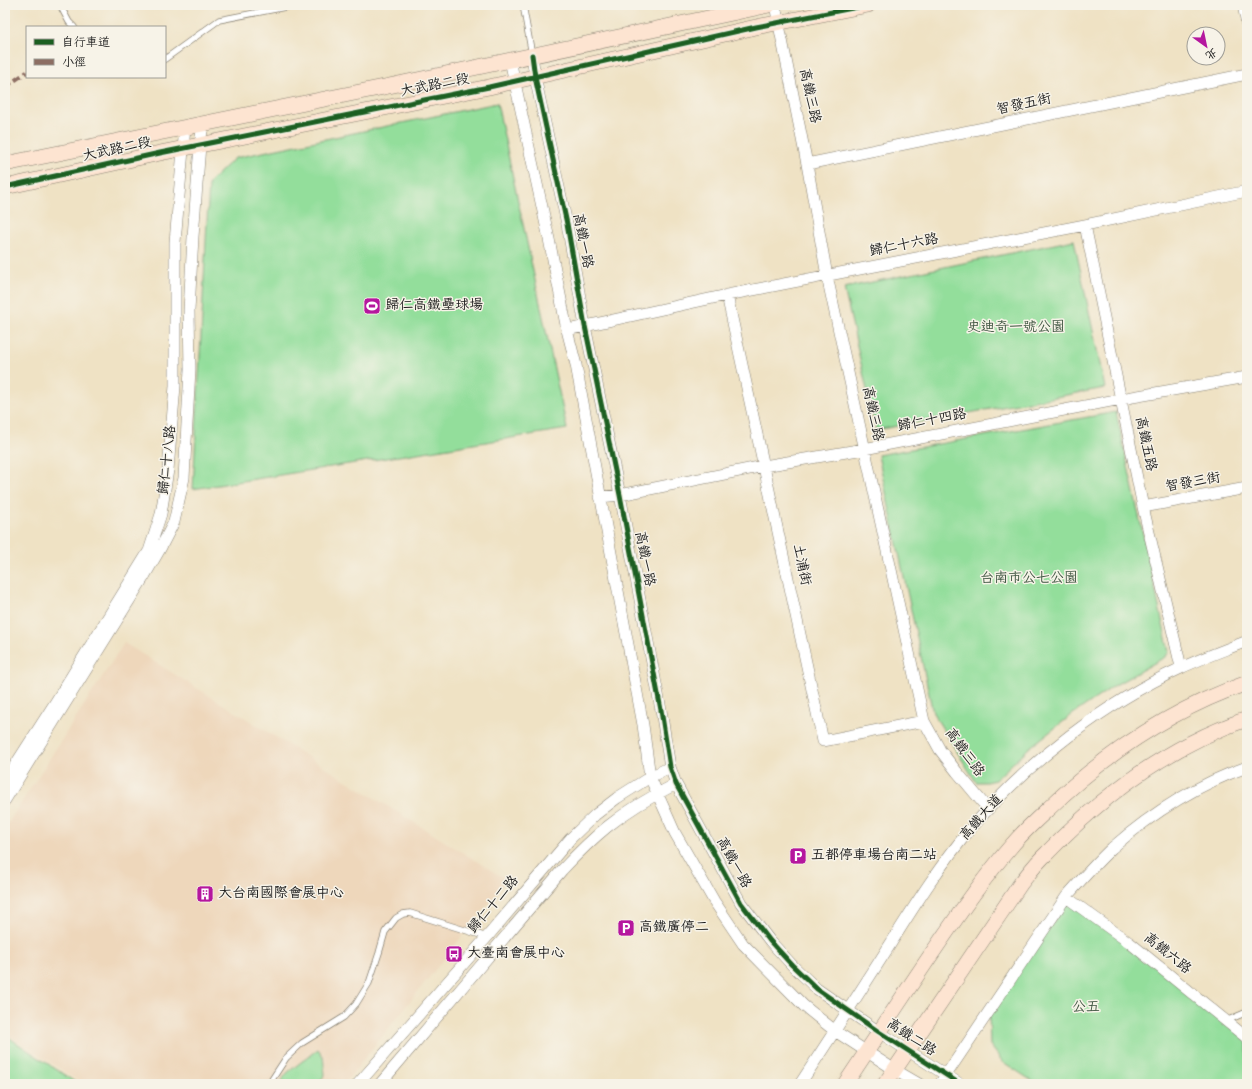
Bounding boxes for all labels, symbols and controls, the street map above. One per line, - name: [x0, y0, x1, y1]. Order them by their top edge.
- legend: [26, 26, 166, 78]
- north arrow: [1186, 26, 1226, 66]
- text: 自行車道: [62, 35, 110, 52]
- text: 北: [1201, 43, 1219, 62]
- text: 小徑: [62, 55, 86, 72]
- street label: 高鐵三路: [793, 67, 825, 125]
- street label: 大武路二段: [399, 70, 471, 102]
- street label: 智發五街: [995, 89, 1053, 121]
- street label: 大武路二段: [81, 133, 153, 167]
- street label: 高鐵一路: [567, 212, 597, 270]
- street label: 歸仁十六路: [868, 230, 940, 262]
- sports icon: 歸仁高鐵壘球場: [362, 296, 382, 316]
- place label: 歸仁高鐵壘球場: [385, 296, 483, 316]
- park label: 史迪奇一號公園: [967, 318, 1065, 338]
- street label: 高鐵三路: [856, 385, 888, 443]
- street label: 歸仁十四路: [896, 405, 968, 437]
- street label: 高鐵五路: [1129, 415, 1161, 473]
- street label: 歸仁十八路: [154, 424, 182, 496]
- street label: 智發三街: [1164, 468, 1222, 498]
- street label: 高鐵一路: [629, 530, 659, 588]
- street label: 土浦街: [787, 542, 815, 588]
- park label: 台南市公七公園: [980, 569, 1078, 589]
- street label: 高鐵三路: [939, 724, 989, 782]
- street label: 高鐵大道: [956, 791, 1008, 845]
- street label: 高鐵一路: [711, 834, 755, 892]
- parking icon: 五都停車場台南二站: [788, 846, 808, 866]
- place label: 五都停車場台南二站: [811, 846, 937, 866]
- street label: 歸仁十二路: [464, 872, 524, 938]
- building icon: 大台南國際會展中心: [195, 884, 215, 904]
- place label: 大台南國際會展中心: [218, 884, 344, 904]
- parking icon: 高鐵廣停二: [616, 918, 636, 938]
- place label: 高鐵廣停二: [639, 918, 709, 938]
- street label: 高鐵六路: [1139, 929, 1195, 979]
- bus stop icon: 大臺南會展中心: [444, 944, 464, 964]
- place label: 大臺南會展中心: [467, 944, 565, 964]
- park label: 公五: [1072, 998, 1100, 1018]
- street label: 高鐵二路: [882, 1014, 940, 1062]

